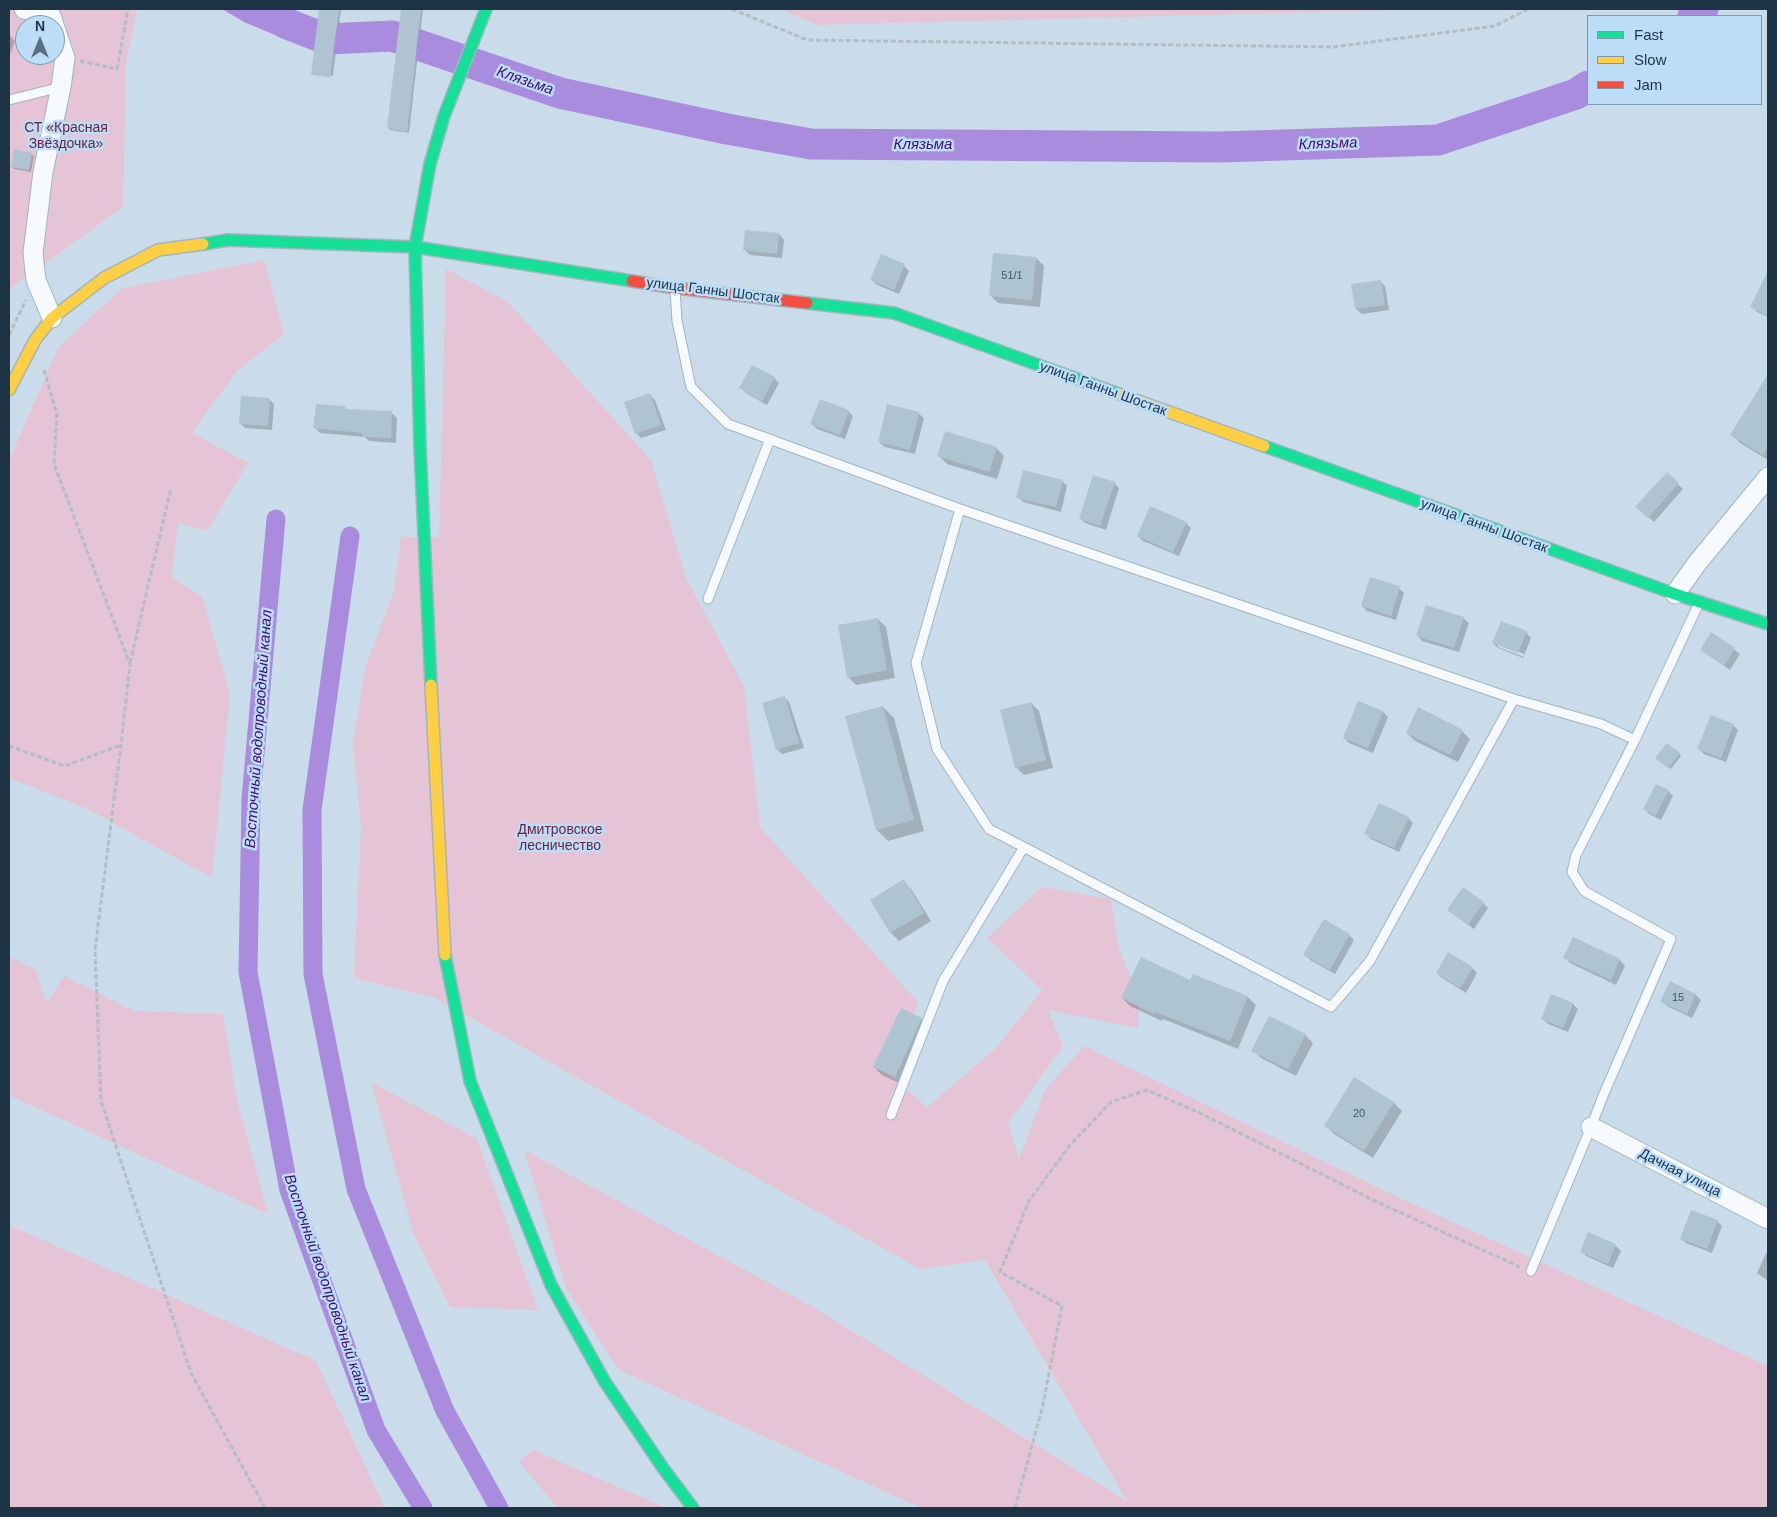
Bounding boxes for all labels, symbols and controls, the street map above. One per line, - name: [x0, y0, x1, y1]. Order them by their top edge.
- north arrow: [15, 15, 65, 65]
- legend: [1587, 15, 1762, 105]
- text: N: [35, 18, 45, 34]
- text: Fast: [1634, 26, 1663, 43]
- text: Slow: [1634, 51, 1667, 68]
- water label: Клязьма: [494, 63, 556, 99]
- text: Jam: [1634, 76, 1662, 93]
- park label: СТ «Красная Звёздочка»: [24, 120, 108, 152]
- water label: Клязьма: [1298, 134, 1358, 154]
- water label: Клязьма: [894, 136, 952, 154]
- house number: 51/1: [1001, 269, 1023, 283]
- street label: улица Ганны Шостак: [645, 274, 781, 308]
- street label: улица Ганны Шостак: [1037, 358, 1169, 420]
- street label: улица Ганны Шостак: [1418, 495, 1550, 557]
- water label: Восточный водопроводный канал: [242, 609, 276, 849]
- park label: Дмитровское лесничество: [517, 822, 603, 854]
- house number: 15: [1672, 991, 1684, 1005]
- house number: 20: [1353, 1107, 1365, 1121]
- street label: Дачная улица: [1636, 1145, 1724, 1201]
- water label: Восточный водопроводный канал: [280, 1172, 374, 1404]

